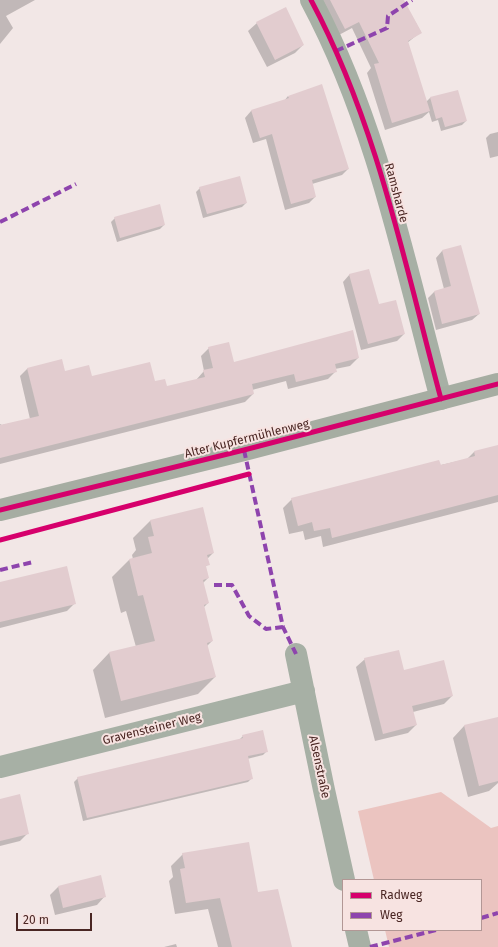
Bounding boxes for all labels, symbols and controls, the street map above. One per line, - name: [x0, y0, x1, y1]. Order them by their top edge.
- street label: Ramsharde: [381, 162, 411, 224]
- street label: Alter Kupfermühlenweg: [183, 417, 311, 461]
- street label: Gravensteiner Weg: [101, 710, 203, 748]
- street label: Alsenstraße: [305, 734, 333, 800]
- legend: [342, 879, 482, 931]
- text: Radweg: [380, 888, 422, 902]
- scale bar: [18, 905, 94, 931]
- text: Weg: [380, 908, 403, 922]
- text: 20 m: [23, 913, 49, 927]

